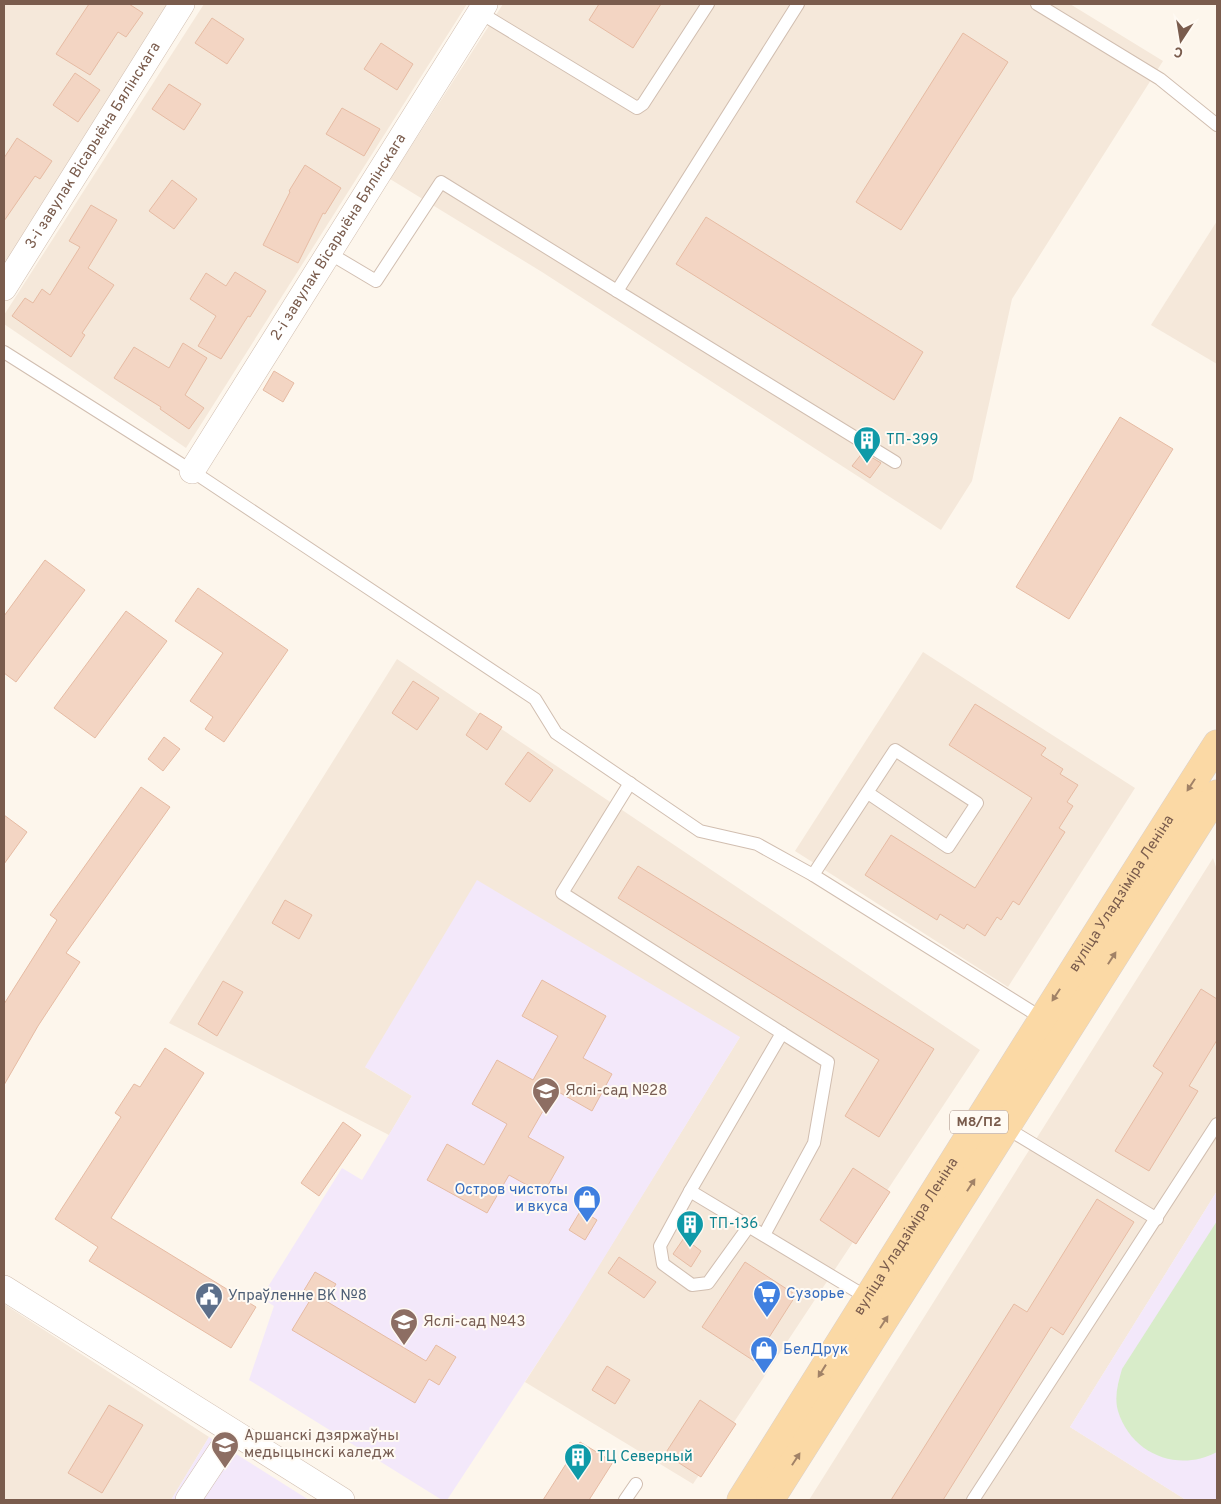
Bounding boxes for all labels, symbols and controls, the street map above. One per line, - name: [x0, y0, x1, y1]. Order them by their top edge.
- north arrow: [1156, 15, 1206, 65]
- street label: 3-і завулак Вісарыёна Бялінскага: [21, 39, 165, 253]
- text: С: [1172, 42, 1185, 60]
- street label: 2-і завулак Вісарыёна Бялінскага: [267, 130, 411, 344]
- building icon: ТП-399: [852, 425, 882, 464]
- place label: ТП-399: [886, 431, 938, 450]
- one-way arrow: [1186, 778, 1196, 791]
- street label: вуліца Уладзіміра Леніна: [1065, 812, 1179, 976]
- one-way arrow: [1108, 951, 1117, 965]
- one-way arrow: [1051, 989, 1061, 1002]
- school or university icon: Яслі-сад №28: [531, 1076, 561, 1115]
- place label: Яслі-сад №28: [565, 1082, 667, 1101]
- road number: М8/П2: [950, 1110, 1008, 1134]
- street label: вуліца Уладзіміра Леніна: [850, 1154, 963, 1319]
- one-way arrow: [966, 1178, 976, 1192]
- place label: Остров чистоты и вкуса: [455, 1181, 568, 1217]
- shop icon: Остров чистоты и вкуса: [572, 1184, 602, 1223]
- building icon: ТП-136: [675, 1209, 705, 1248]
- place label: ТП-136: [709, 1215, 758, 1234]
- supermarket icon: Сузорье: [752, 1279, 782, 1318]
- public building icon: Упраўленне ВК №8: [194, 1281, 224, 1320]
- place label: Сузорье: [786, 1285, 845, 1304]
- place label: Упраўленне ВК №8: [228, 1287, 367, 1306]
- school or university icon: Яслі-сад №43: [389, 1307, 419, 1346]
- place label: Яслі-сад №43: [423, 1313, 525, 1332]
- one-way arrow: [879, 1315, 888, 1329]
- shop icon: БелДрук: [749, 1335, 779, 1374]
- place label: БелДрук: [783, 1341, 848, 1360]
- one-way arrow: [817, 1364, 827, 1377]
- place label: Аршанскі дзяржаўны медыцынскі каледж: [244, 1427, 399, 1463]
- school or university icon: Аршанскі дзяржаўны медыцынскі каледж: [210, 1430, 240, 1469]
- building icon: ТЦ Северный: [563, 1442, 593, 1481]
- place label: ТЦ Северный: [597, 1448, 693, 1467]
- one-way arrow: [792, 1453, 801, 1466]

